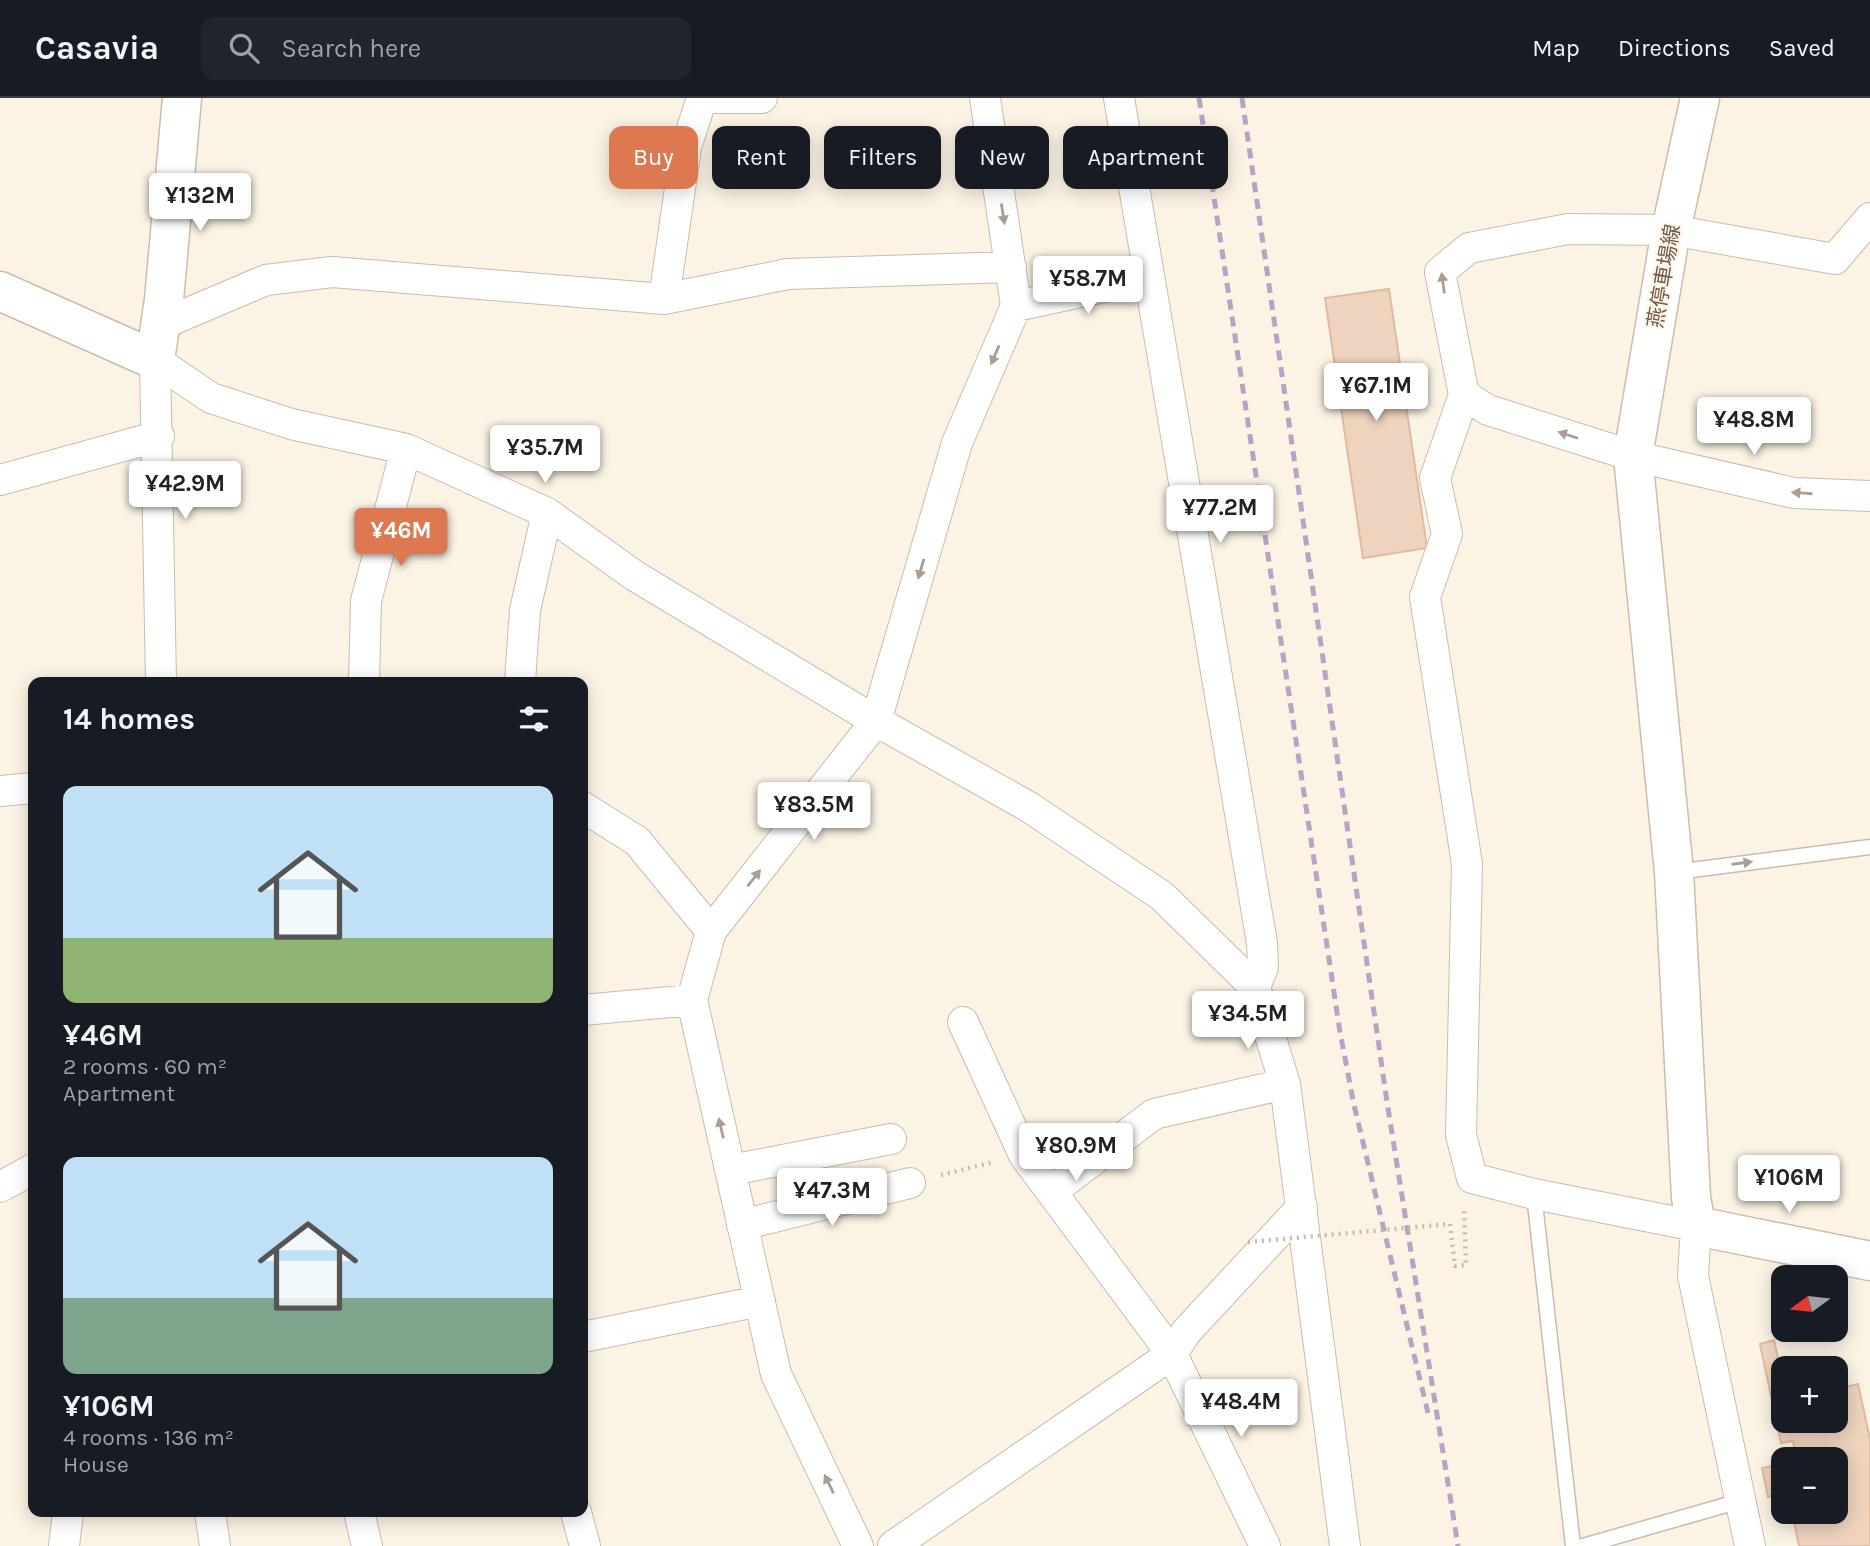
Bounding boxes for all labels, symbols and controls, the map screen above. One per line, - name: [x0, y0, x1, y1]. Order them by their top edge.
- search box: [201, 17, 691, 80]
- text: Casavia: [35, 29, 159, 67]
- icon: search: [225, 29, 263, 67]
- text: Search here: [281, 33, 421, 64]
- text: Map: [1532, 34, 1580, 62]
- text: Directions: [1618, 34, 1731, 62]
- text: Saved: [1769, 34, 1835, 62]
- chip: Buy: [609, 126, 698, 189]
- chip: Rent: [712, 126, 810, 189]
- chip: Filters: [824, 126, 941, 189]
- chip: New: [955, 126, 1049, 189]
- chip: Apartment: [1063, 126, 1228, 189]
- pin: ¥132M: [151, 174, 249, 233]
- text: ¥132M: [165, 182, 235, 209]
- one-way arrow: [997, 203, 1008, 225]
- street label: 燕停車場線: [1643, 222, 1685, 330]
- pin: ¥58.7M: [1031, 256, 1145, 316]
- text: ¥58.7M: [1049, 265, 1127, 292]
- one-way arrow: [1437, 271, 1448, 293]
- one-way arrow: [989, 345, 1001, 365]
- pin: ¥67.1M: [1319, 364, 1433, 423]
- text: ¥67.1M: [1340, 372, 1412, 399]
- pin: ¥48.8M: [1697, 398, 1811, 457]
- text: ¥48.8M: [1713, 406, 1795, 433]
- pin: ¥35.7M: [488, 426, 602, 485]
- one-way arrow: [1558, 429, 1579, 440]
- text: ¥35.7M: [506, 434, 584, 461]
- pin: ¥42.9M: [128, 462, 242, 521]
- text: ¥42.9M: [145, 470, 225, 497]
- pin: ¥77.2M: [1163, 486, 1277, 545]
- one-way arrow: [1791, 487, 1813, 498]
- text: ¥77.2M: [1182, 494, 1258, 521]
- pin: ¥46M: [360, 508, 442, 568]
- text: ¥46M: [370, 517, 432, 544]
- one-way arrow: [915, 559, 925, 580]
- icon: filters: [515, 700, 553, 738]
- text: 14 homes: [63, 701, 195, 737]
- pin: ¥83.5M: [757, 782, 871, 842]
- text: ¥83.5M: [773, 791, 855, 818]
- icon: home: [245, 832, 371, 958]
- one-way arrow: [1731, 858, 1753, 869]
- one-way arrow: [746, 869, 761, 887]
- pin: ¥34.5M: [1191, 992, 1305, 1051]
- text: ¥34.5M: [1208, 1000, 1288, 1027]
- text: ¥46M: [63, 1017, 143, 1053]
- text: 2 rooms · 60 m²: [63, 1053, 227, 1080]
- text: Apartment: [63, 1080, 175, 1107]
- one-way arrow: [716, 1117, 727, 1139]
- pin: ¥80.9M: [1019, 1124, 1133, 1183]
- text: ¥80.9M: [1035, 1132, 1117, 1159]
- pin: ¥106M: [1740, 1156, 1838, 1215]
- text: ¥106M: [1754, 1164, 1824, 1191]
- pin: ¥47.3M: [775, 1168, 889, 1228]
- text: ¥47.3M: [793, 1177, 871, 1204]
- icon: home: [245, 1203, 371, 1329]
- north arrow: [1771, 1265, 1848, 1342]
- map controls: [1771, 1265, 1848, 1524]
- button: +: [1771, 1356, 1848, 1433]
- pin: ¥48.4M: [1184, 1380, 1298, 1439]
- text: ¥106M: [63, 1388, 155, 1424]
- text: ¥48.4M: [1201, 1388, 1281, 1415]
- text: 4 rooms · 136 m²: [63, 1424, 234, 1451]
- button: −: [1771, 1447, 1848, 1524]
- text: House: [63, 1451, 129, 1478]
- one-way arrow: [823, 1474, 834, 1495]

